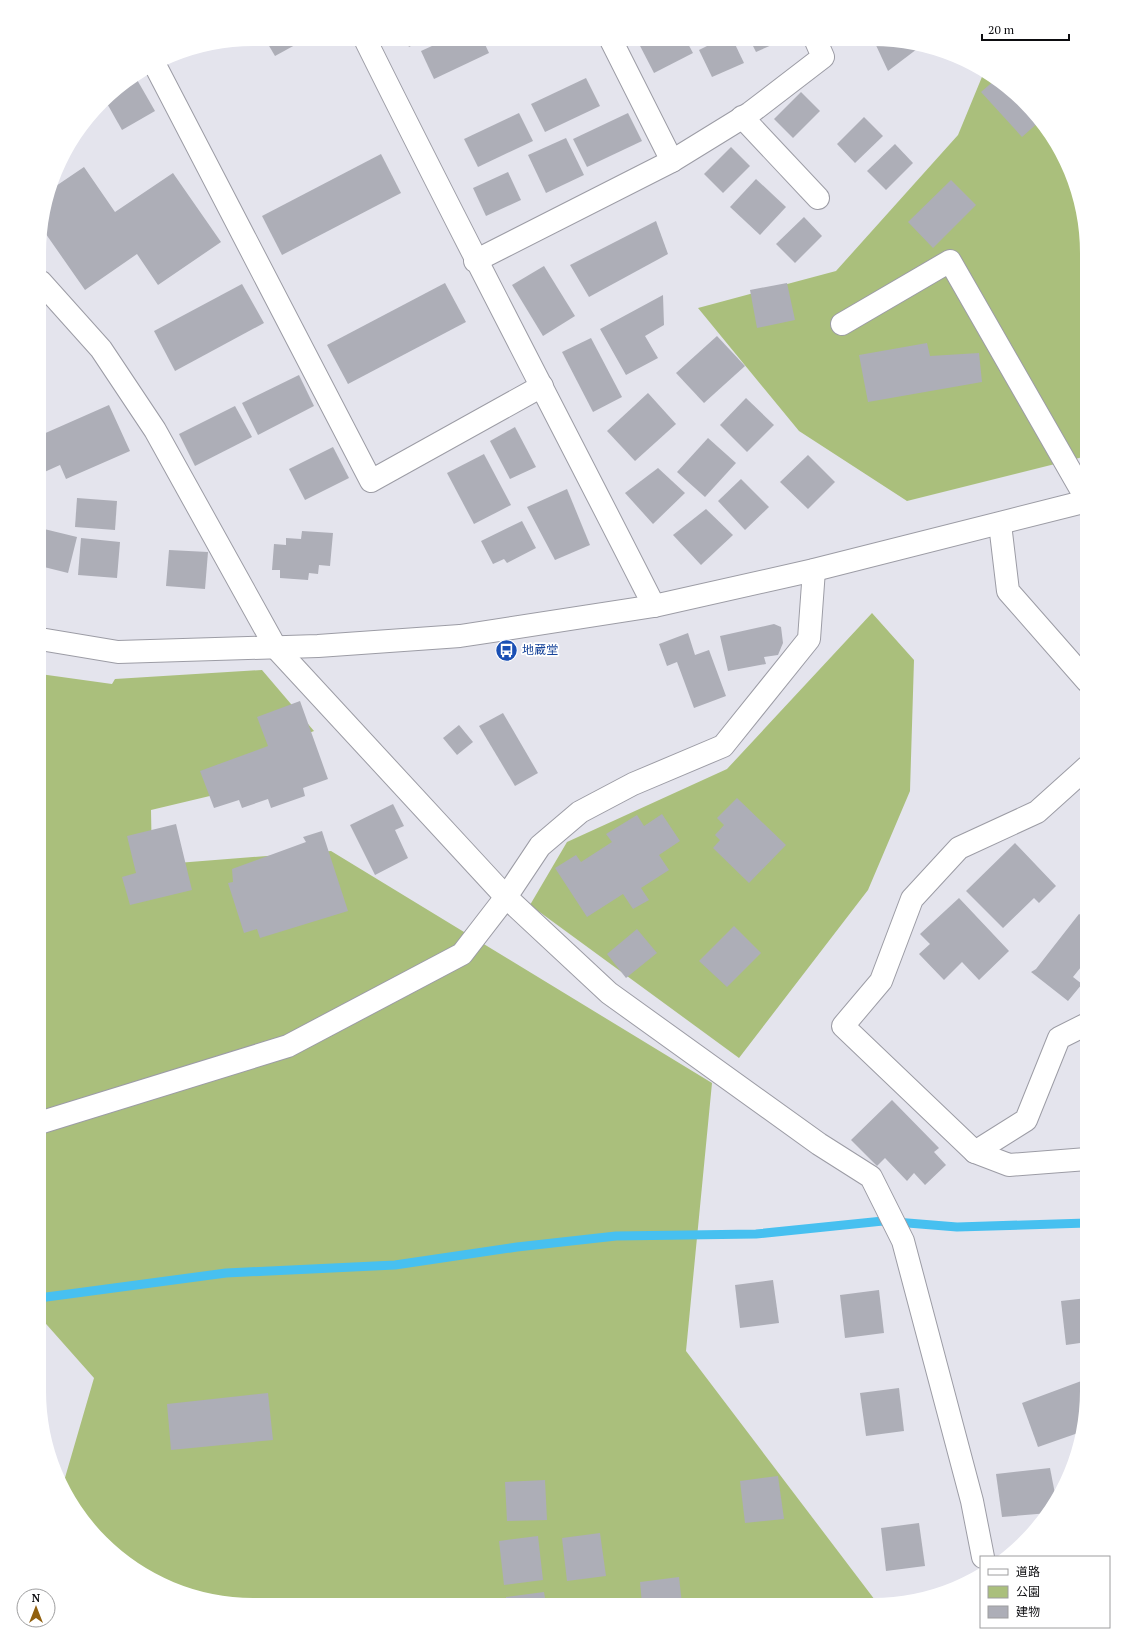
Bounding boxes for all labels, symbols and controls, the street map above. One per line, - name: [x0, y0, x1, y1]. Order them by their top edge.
- scale bar: [982, 16, 1069, 42]
- text: 20 m: [988, 22, 1015, 37]
- bus stop icon: 地蔵堂: [493, 637, 519, 663]
- place label: 地蔵堂: [522, 642, 558, 657]
- legend: [980, 1556, 1110, 1628]
- text: 道路: [1016, 1564, 1040, 1579]
- text: 公園: [1016, 1584, 1040, 1599]
- north arrow: [16, 1588, 56, 1628]
- text: N: [32, 1591, 41, 1605]
- text: 建物: [1016, 1604, 1040, 1619]

